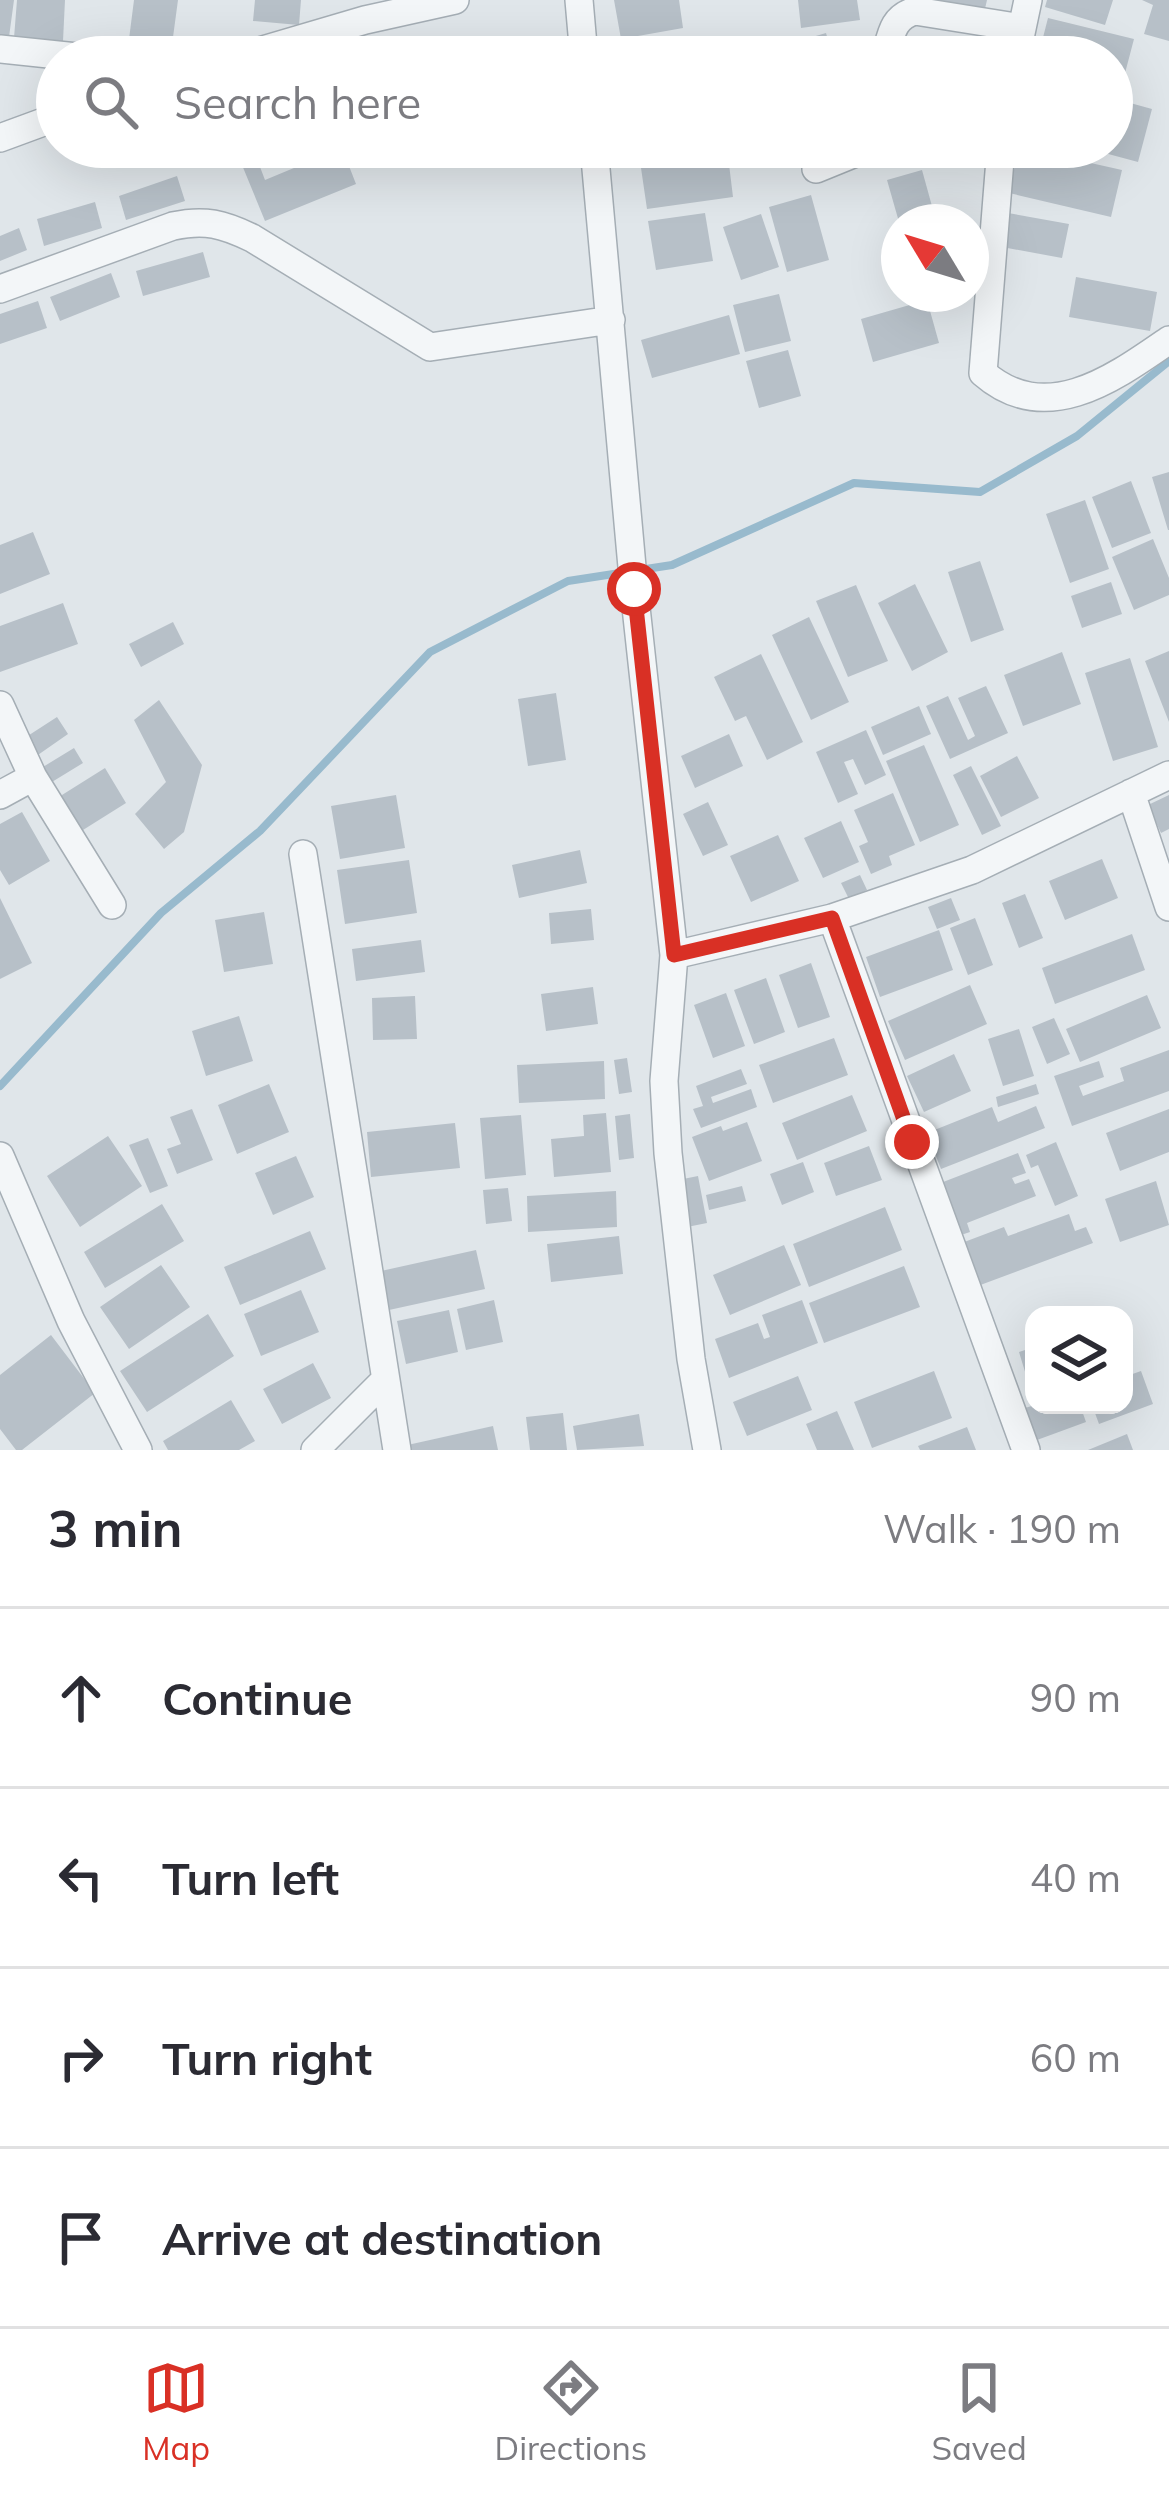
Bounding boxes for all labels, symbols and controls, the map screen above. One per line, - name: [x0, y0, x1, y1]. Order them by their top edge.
- search box: [36, 36, 1133, 168]
- icon: search: [78, 69, 144, 135]
- text: Search here: [174, 74, 421, 130]
- north arrow: [881, 204, 989, 312]
- route start: [607, 562, 661, 616]
- route end: [885, 1115, 939, 1169]
- map controls: [1025, 1306, 1133, 1414]
- button: layers: [1025, 1306, 1133, 1414]
- text: 3 min: [48, 1496, 183, 1560]
- text: Walk · 190 m: [883, 1504, 1121, 1553]
- icon: ahead: [48, 1665, 114, 1731]
- text: Continue: [162, 1670, 352, 1726]
- text: 90 m: [1030, 1673, 1121, 1722]
- icon: left: [48, 1845, 114, 1911]
- text: Turn left: [162, 1850, 339, 1906]
- text: 40 m: [1030, 1853, 1121, 1902]
- icon: right: [48, 2025, 114, 2091]
- text: Turn right: [162, 2030, 372, 2086]
- text: 60 m: [1030, 2033, 1121, 2082]
- icon: arrive: [48, 2205, 114, 2271]
- text: Arrive at destination: [162, 2210, 602, 2266]
- tab: Map: [142, 2355, 210, 2468]
- tab: Directions: [495, 2355, 647, 2468]
- tab: Saved: [932, 2355, 1027, 2468]

